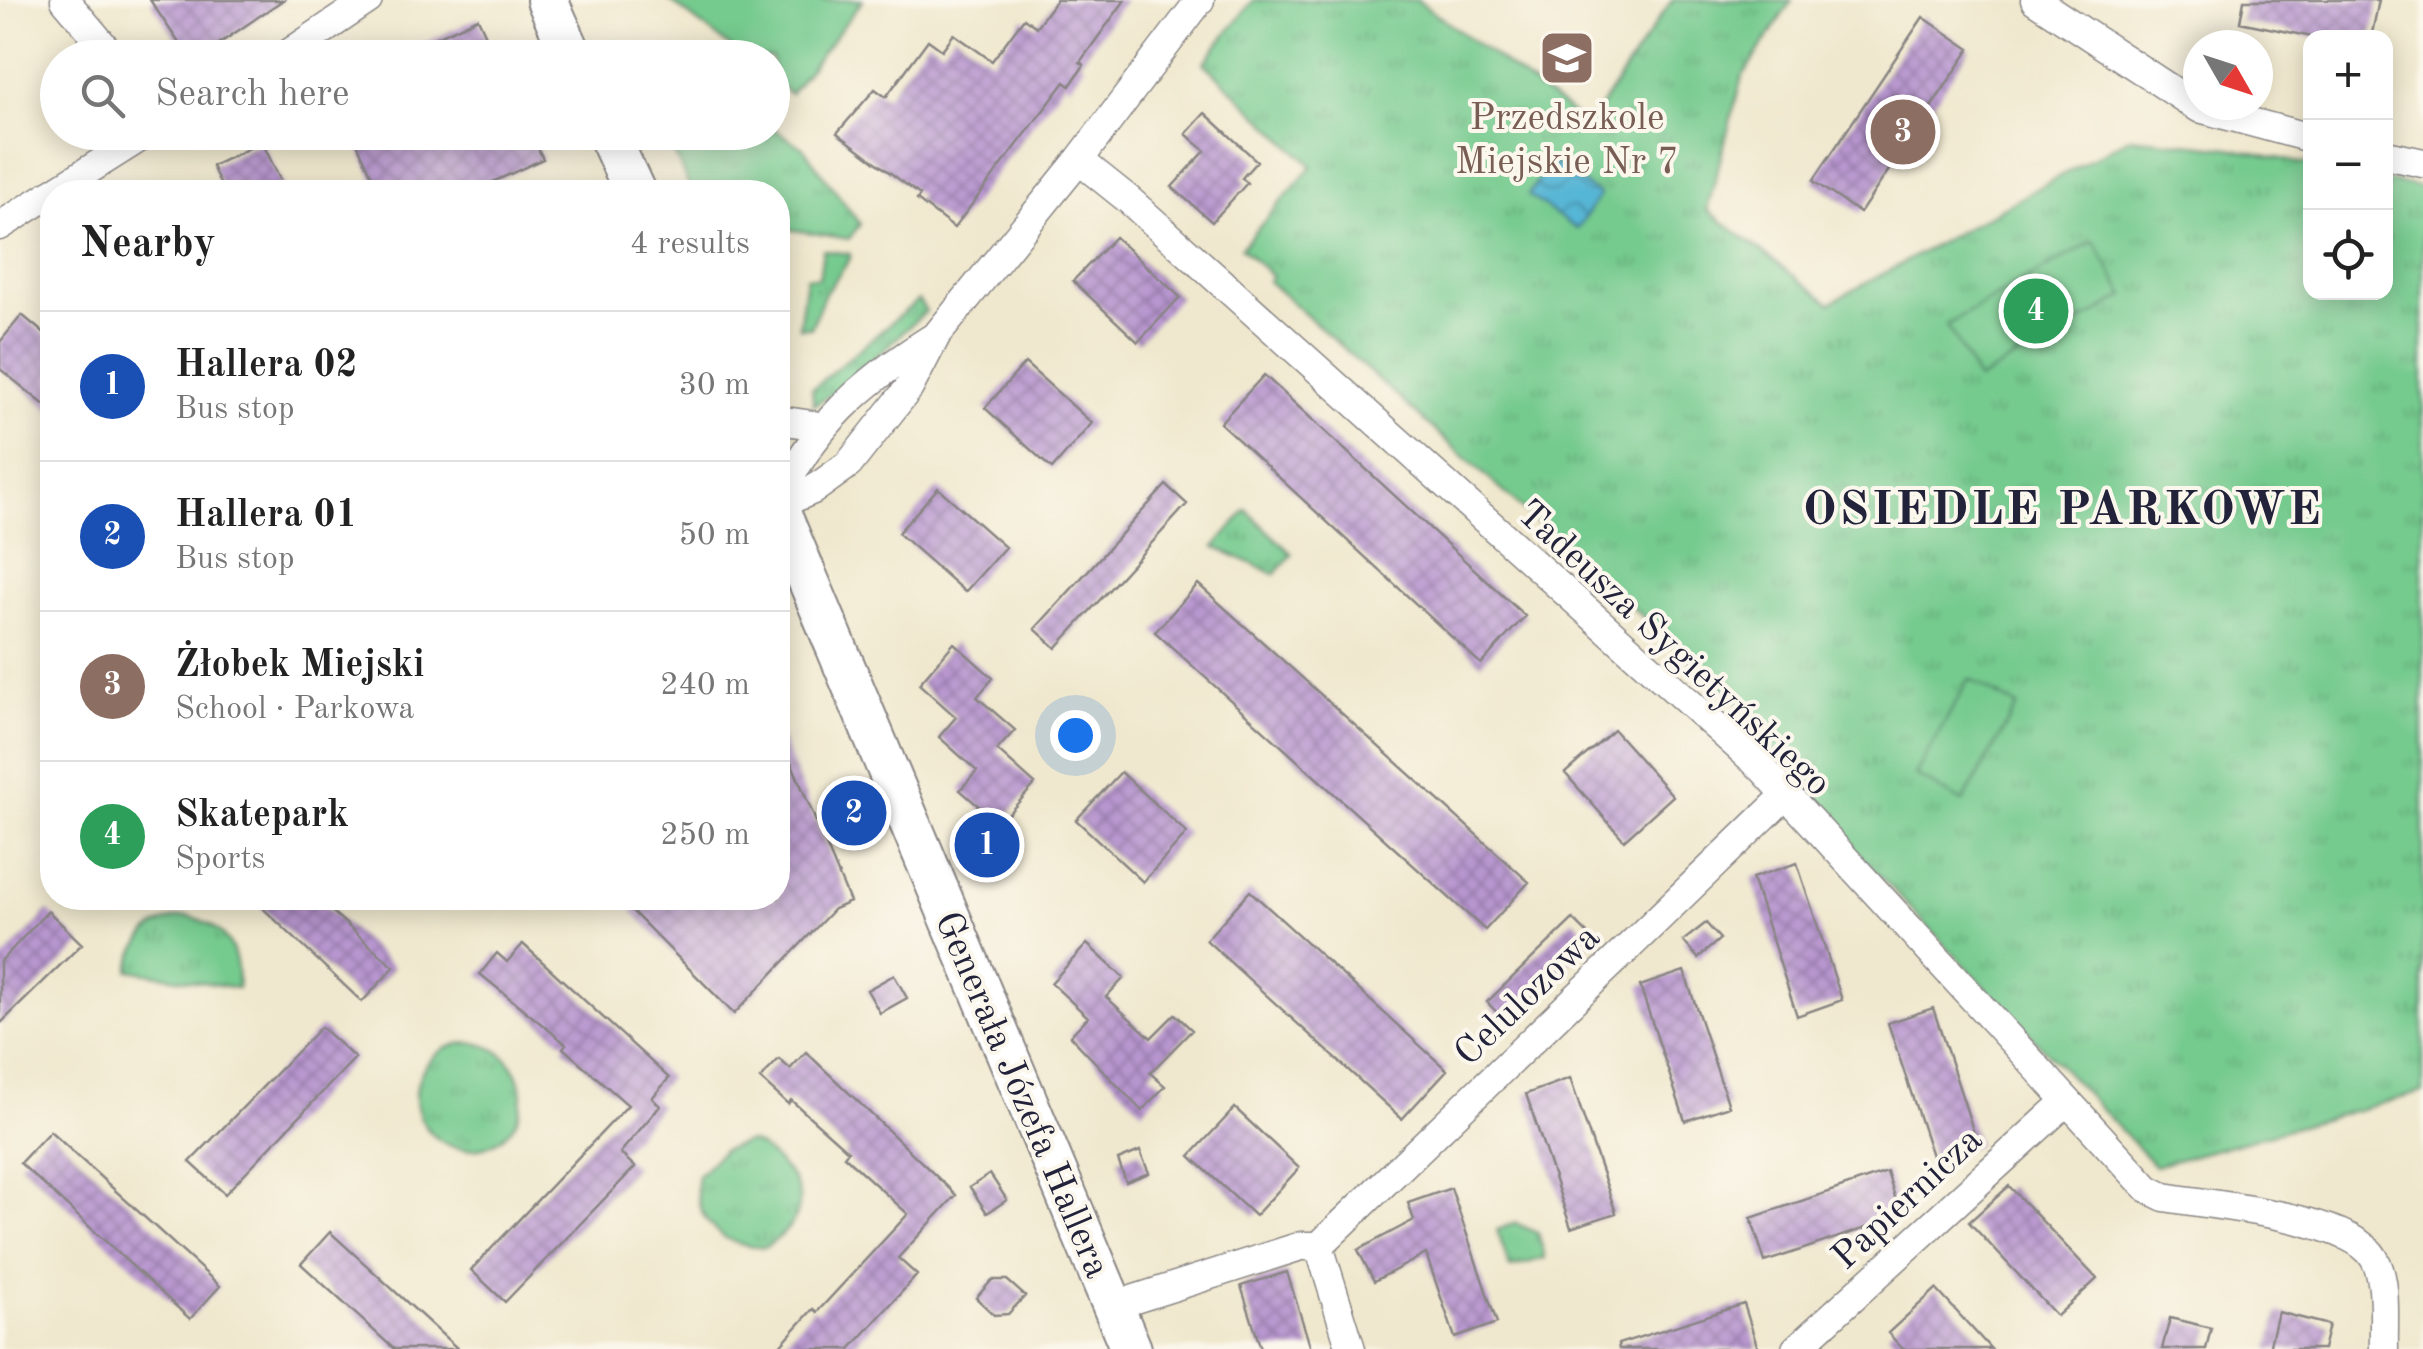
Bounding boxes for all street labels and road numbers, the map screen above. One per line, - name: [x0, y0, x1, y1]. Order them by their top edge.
- street label: Tadeusza Sygietyńskiego: [1509, 494, 1837, 804]
- street label: Generała Józefa Hallera: [927, 907, 1116, 1284]
- street label: Celulozowa: [1448, 918, 1608, 1074]
- street label: Papiernicza: [1826, 1121, 1990, 1277]

